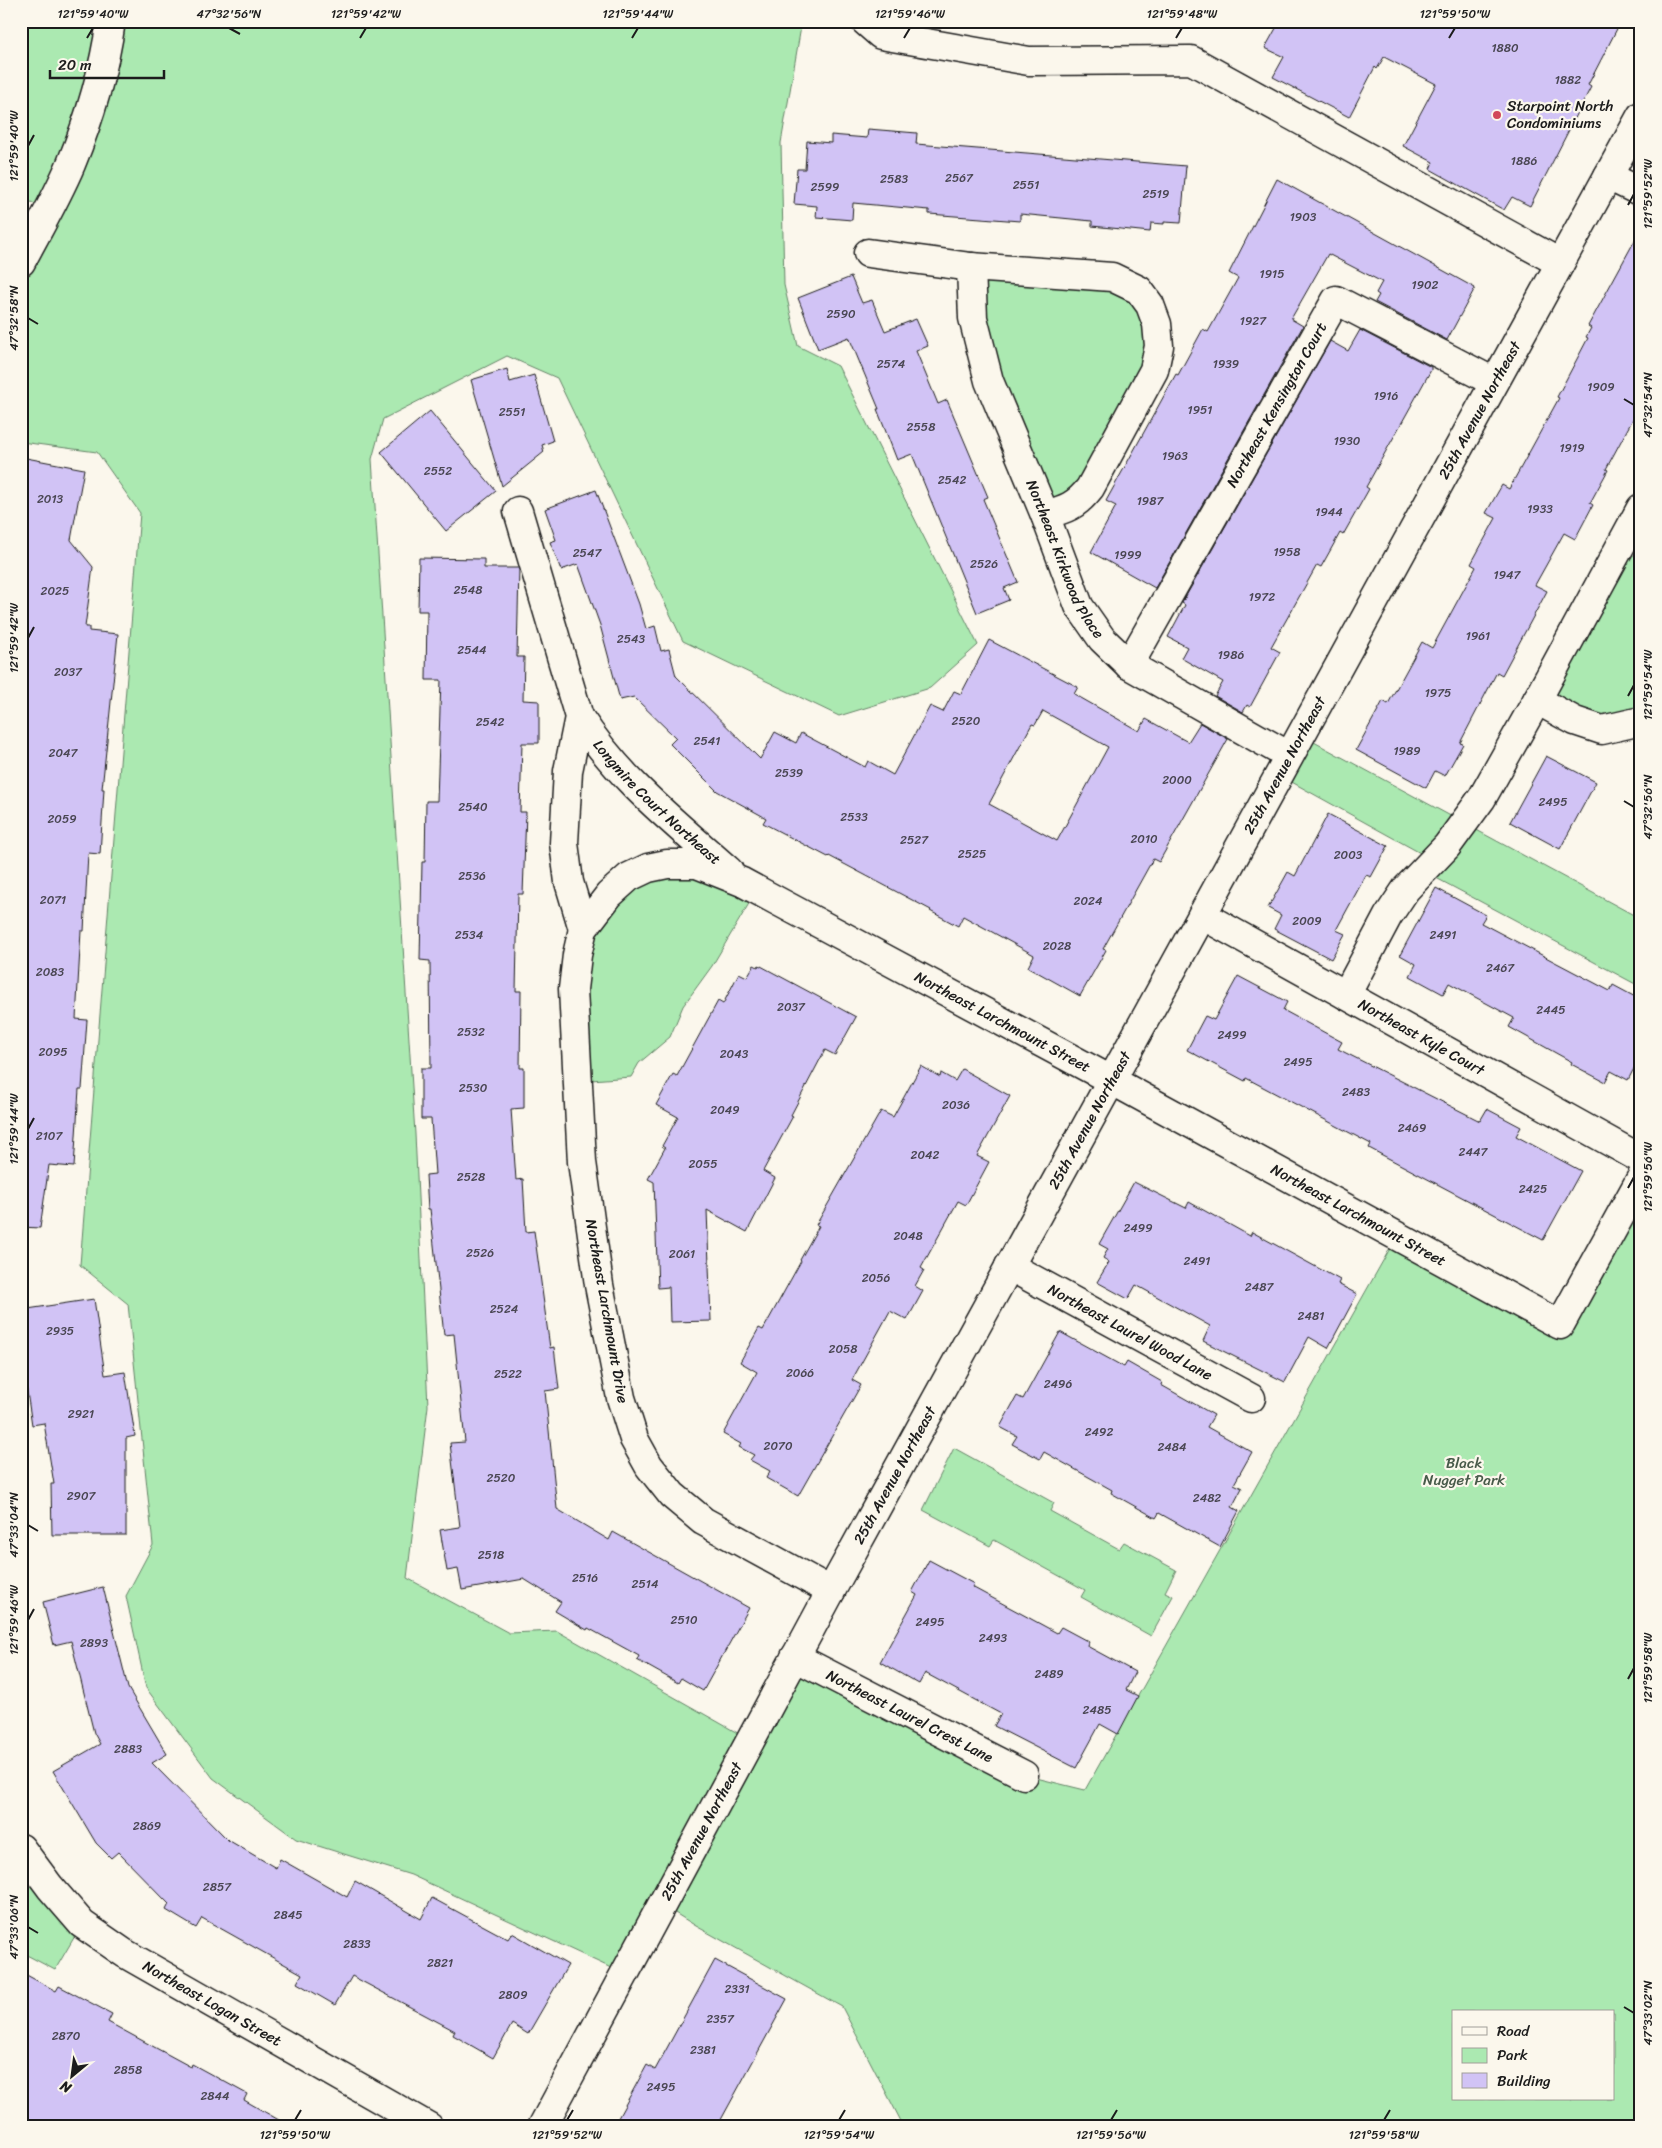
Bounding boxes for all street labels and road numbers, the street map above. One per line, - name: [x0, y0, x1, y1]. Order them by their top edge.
- street label: Northeast Kensington Court: [1219, 317, 1334, 493]
- street label: 25th Avenue Northeast: [1431, 336, 1528, 484]
- street label: Northeast Kirkwood Place: [1019, 476, 1111, 645]
- street label: 25th Avenue Northeast: [1236, 691, 1333, 839]
- street label: Longmire Court Northeast: [586, 734, 727, 872]
- street label: Northeast Larchmount Street: [910, 964, 1096, 1080]
- street label: Northeast Kyle Court: [1353, 991, 1490, 1083]
- street label: 25th Avenue Northeast: [1041, 1046, 1139, 1194]
- street label: Northeast Larchmount Street: [1266, 1157, 1451, 1274]
- street label: Northeast Larchmount Drive: [578, 1217, 636, 1406]
- street label: Northeast Laurel Wood Lane: [1043, 1277, 1218, 1388]
- street label: 25th Avenue Northeast: [846, 1401, 944, 1549]
- street label: Northeast Laurel Crest Lane: [821, 1662, 998, 1770]
- street label: 25th Avenue Northeast: [653, 1756, 750, 1905]
- street label: Northeast Logan Street: [138, 1953, 287, 2054]

